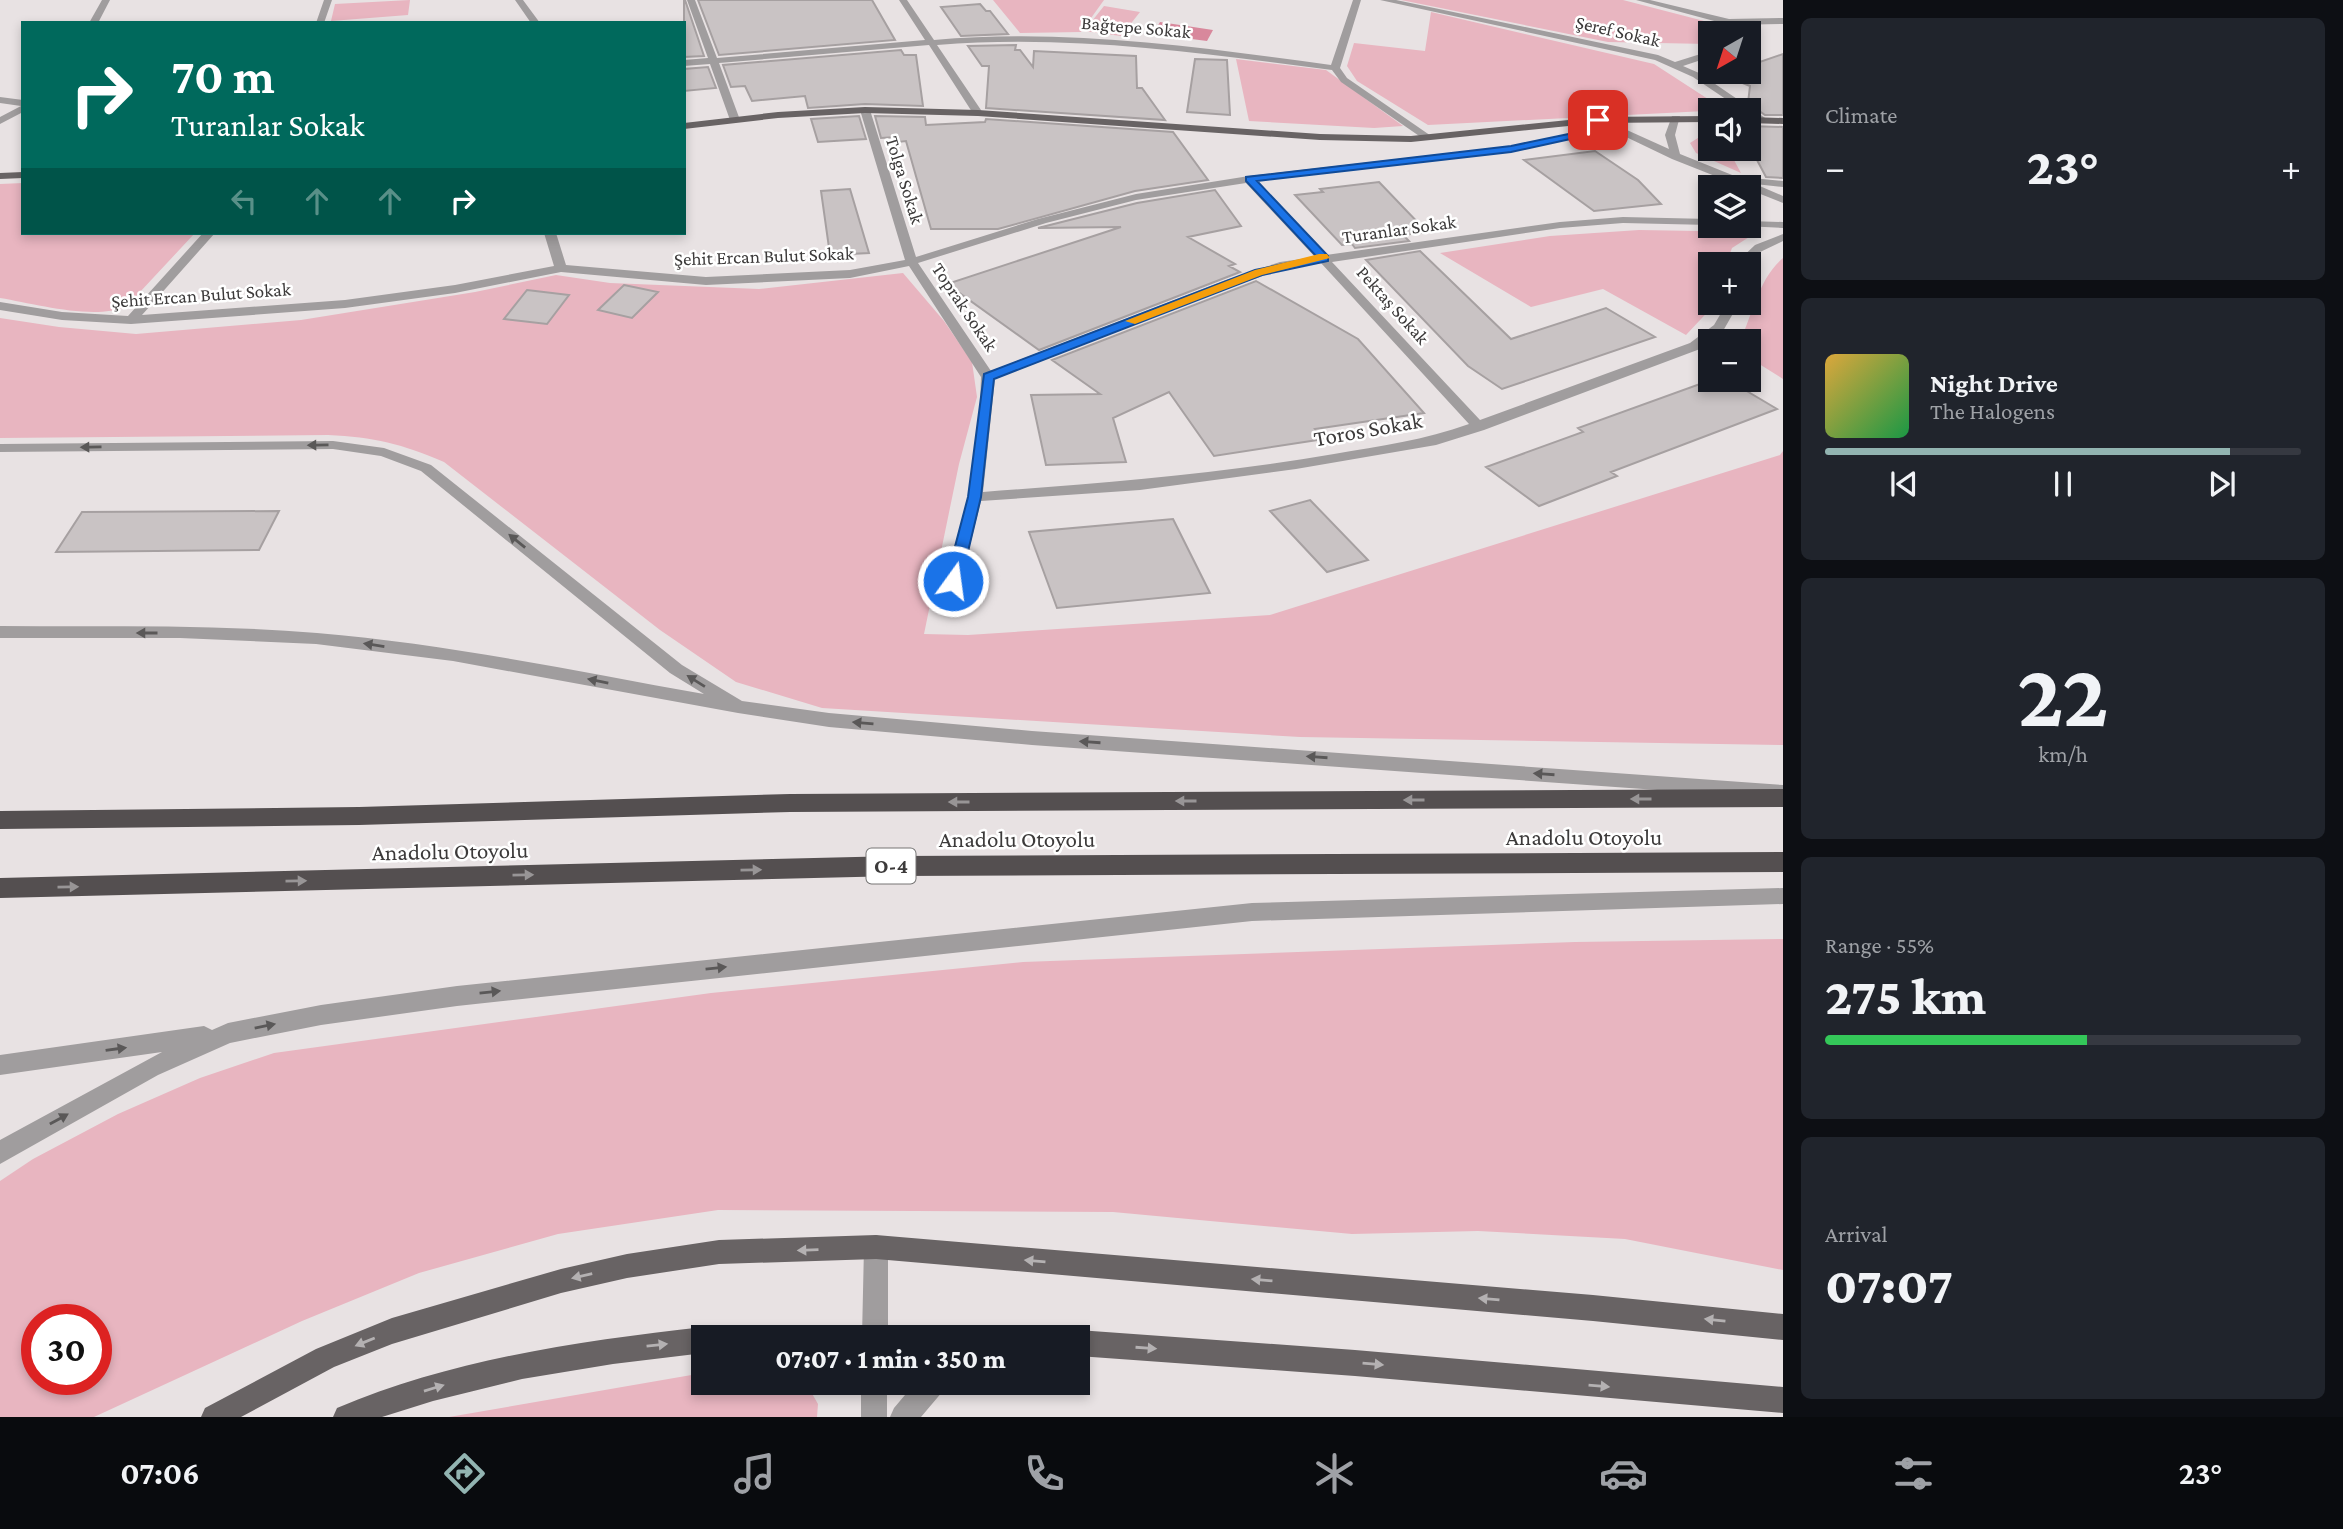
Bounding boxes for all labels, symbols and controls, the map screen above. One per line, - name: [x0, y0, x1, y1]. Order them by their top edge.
- street label: Şeref Sokak: [1574, 11, 1663, 51]
- street label: Bağtepe Sokak: [1080, 12, 1193, 42]
- north arrow: [1698, 21, 1760, 84]
- map controls: [1698, 21, 1761, 392]
- icon: right: [56, 49, 147, 140]
- text: 70 m: [171, 49, 275, 104]
- pin: [1568, 90, 1628, 150]
- button: sound: [1698, 98, 1761, 161]
- icon: arrive: [1579, 101, 1617, 139]
- text: Climate: [1825, 102, 1897, 128]
- text: Turanlar Sokak: [171, 107, 365, 143]
- street label: Tolga Sokak: [882, 134, 929, 227]
- text: 23°: [2027, 137, 2099, 195]
- text: −: [1825, 146, 1845, 188]
- text: +: [2281, 146, 2301, 188]
- button: layers: [1698, 175, 1761, 238]
- icon: left: [225, 182, 263, 220]
- icon: ahead: [298, 182, 336, 220]
- icon: ahead: [371, 182, 409, 220]
- icon: right: [444, 182, 482, 220]
- street label: Turanlar Sokak: [1341, 210, 1458, 247]
- street label: Şehit Ercan Bulut Sokak: [674, 242, 855, 270]
- button: +: [1698, 252, 1761, 315]
- street label: Toprak Sokak: [928, 259, 1003, 356]
- street label: Pektaş Sokak: [1352, 262, 1434, 349]
- street label: Şehit Ercan Bulut Sokak: [111, 278, 292, 312]
- button: −: [1698, 329, 1761, 392]
- text: Night Drive: [1930, 369, 2058, 398]
- text: The Halogens: [1930, 398, 2055, 424]
- street label: Toros Sokak: [1312, 407, 1424, 451]
- one-way arrow: [307, 439, 329, 451]
- one-way arrow: [80, 441, 102, 453]
- icon: previous: [1885, 465, 1923, 503]
- icon: pause: [2044, 465, 2082, 503]
- icon: next: [2203, 465, 2241, 503]
- one-way arrow: [508, 534, 525, 549]
- position arrow: [916, 544, 990, 618]
- one-way arrow: [135, 627, 157, 639]
- one-way arrow: [363, 639, 385, 650]
- text: 22: [2017, 644, 2109, 746]
- one-way arrow: [686, 675, 705, 688]
- one-way arrow: [587, 676, 609, 687]
- one-way arrow: [852, 717, 874, 728]
- one-way arrow: [1079, 736, 1101, 747]
- text: km/h: [2038, 741, 2088, 767]
- one-way arrow: [1306, 751, 1328, 762]
- one-way arrow: [1533, 768, 1555, 779]
- one-way arrow: [1630, 793, 1652, 805]
- one-way arrow: [1403, 794, 1425, 806]
- one-way arrow: [1175, 795, 1197, 807]
- one-way arrow: [948, 796, 970, 808]
- street label: Anadolu Otoyolu: [1506, 824, 1662, 850]
- street label: Anadolu Otoyolu: [939, 826, 1095, 852]
- street label: Anadolu Otoyolu: [372, 837, 528, 865]
- road number: O-4: [866, 848, 916, 884]
- one-way arrow: [740, 864, 762, 876]
- one-way arrow: [512, 870, 534, 881]
- one-way arrow: [285, 875, 307, 887]
- one-way arrow: [57, 881, 79, 892]
- text: Range · 55%: [1825, 932, 1934, 958]
- one-way arrow: [705, 962, 727, 973]
- text: 275 km: [1825, 967, 1986, 1025]
- one-way arrow: [479, 987, 501, 998]
- one-way arrow: [254, 1020, 276, 1031]
- one-way arrow: [105, 1043, 127, 1054]
- one-way arrow: [49, 1113, 69, 1125]
- text: Arrival: [1825, 1221, 1888, 1247]
- one-way arrow: [797, 1244, 819, 1255]
- one-way arrow: [1024, 1255, 1046, 1266]
- text: 07:07: [1825, 1256, 1953, 1314]
- one-way arrow: [571, 1271, 593, 1282]
- one-way arrow: [1251, 1274, 1273, 1285]
- one-way arrow: [1477, 1293, 1499, 1304]
- speed limit sign: 30: [21, 1304, 112, 1395]
- one-way arrow: [1704, 1314, 1726, 1325]
- one-way arrow: [355, 1336, 375, 1348]
- one-way arrow: [646, 1340, 668, 1351]
- one-way arrow: [1135, 1343, 1157, 1354]
- text: 07:07 · 1 min · 350 m: [775, 1345, 1006, 1374]
- one-way arrow: [1362, 1359, 1384, 1370]
- one-way arrow: [1589, 1380, 1611, 1391]
- one-way arrow: [423, 1383, 444, 1393]
- icon: directions: [440, 1449, 489, 1498]
- icon: music: [730, 1449, 779, 1498]
- icon: phone: [1020, 1449, 1069, 1498]
- icon: climate: [1310, 1449, 1359, 1498]
- icon: car: [1599, 1449, 1648, 1498]
- icon: filters: [1889, 1449, 1938, 1498]
- text: 07:06: [120, 1455, 200, 1491]
- text: 23°: [2179, 1455, 2223, 1491]

